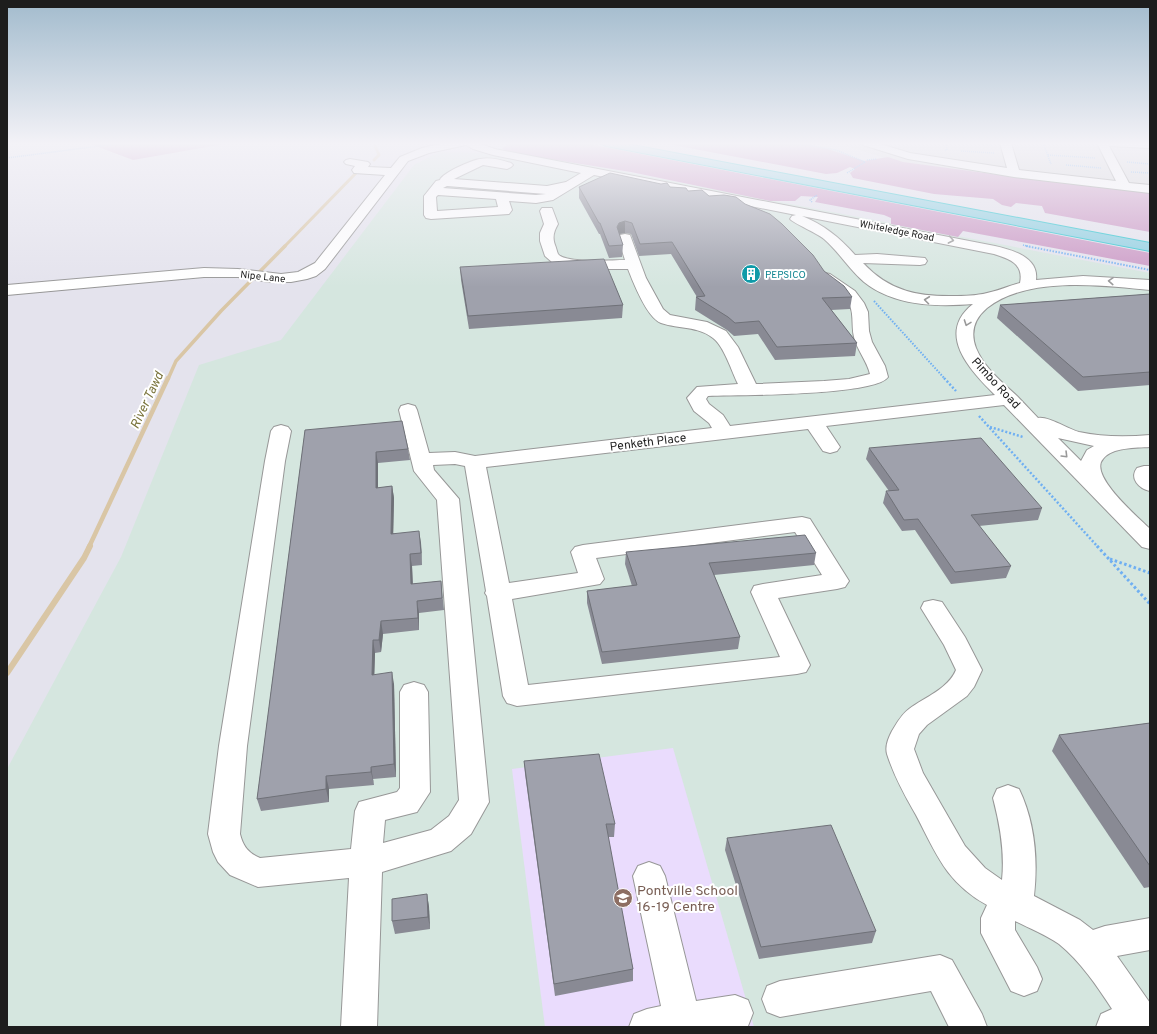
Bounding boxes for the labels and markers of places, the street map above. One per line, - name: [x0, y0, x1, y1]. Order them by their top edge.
- building icon: PEPSICO: [740, 263, 762, 285]
- place label: PEPSICO: [765, 269, 806, 282]
- place label: Pontville School 16-19 Centre: [637, 883, 738, 916]
- school or university icon: Pontville School 16-19 Centre: [612, 887, 634, 909]

